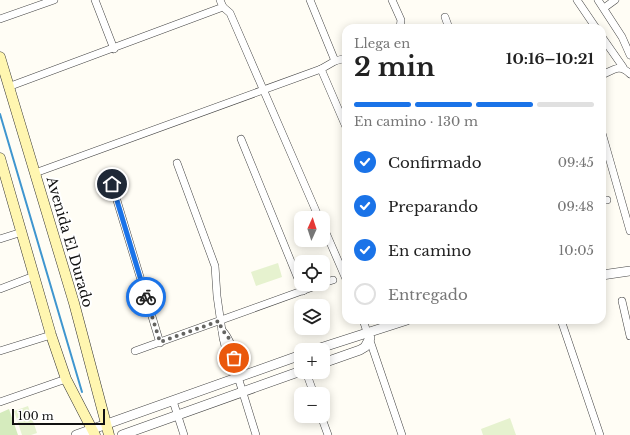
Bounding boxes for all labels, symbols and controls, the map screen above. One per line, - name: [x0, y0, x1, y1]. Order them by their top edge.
- text: Llega en: [354, 35, 410, 52]
- text: 10:16–10:21: [506, 49, 594, 68]
- text: 2 min: [354, 51, 435, 83]
- text: En camino · 130 m: [354, 113, 478, 130]
- icon: check: [354, 151, 376, 173]
- text: Confirmado: [388, 153, 481, 172]
- text: 09:45: [558, 154, 594, 171]
- pin: [95, 167, 129, 201]
- icon: home: [101, 173, 123, 195]
- street label: Avenida El Durado: [42, 174, 97, 310]
- icon: check: [354, 195, 376, 217]
- text: Preparando: [388, 197, 478, 216]
- text: 09:48: [557, 198, 594, 215]
- north arrow: [294, 211, 330, 247]
- map controls: [294, 211, 330, 423]
- icon: check: [354, 239, 376, 261]
- text: En camino: [388, 241, 471, 260]
- text: 10:05: [559, 242, 594, 259]
- button: locate: [294, 255, 330, 291]
- courier: [126, 277, 166, 317]
- text: Entregado: [388, 285, 468, 304]
- icon: bike: [135, 286, 157, 308]
- button: layers: [294, 299, 330, 335]
- pin: [217, 341, 251, 375]
- button: +: [294, 343, 330, 379]
- icon: bag: [223, 347, 245, 369]
- button: −: [294, 387, 330, 423]
- scale bar: [12, 407, 105, 426]
- text: 100 m: [18, 409, 54, 423]

